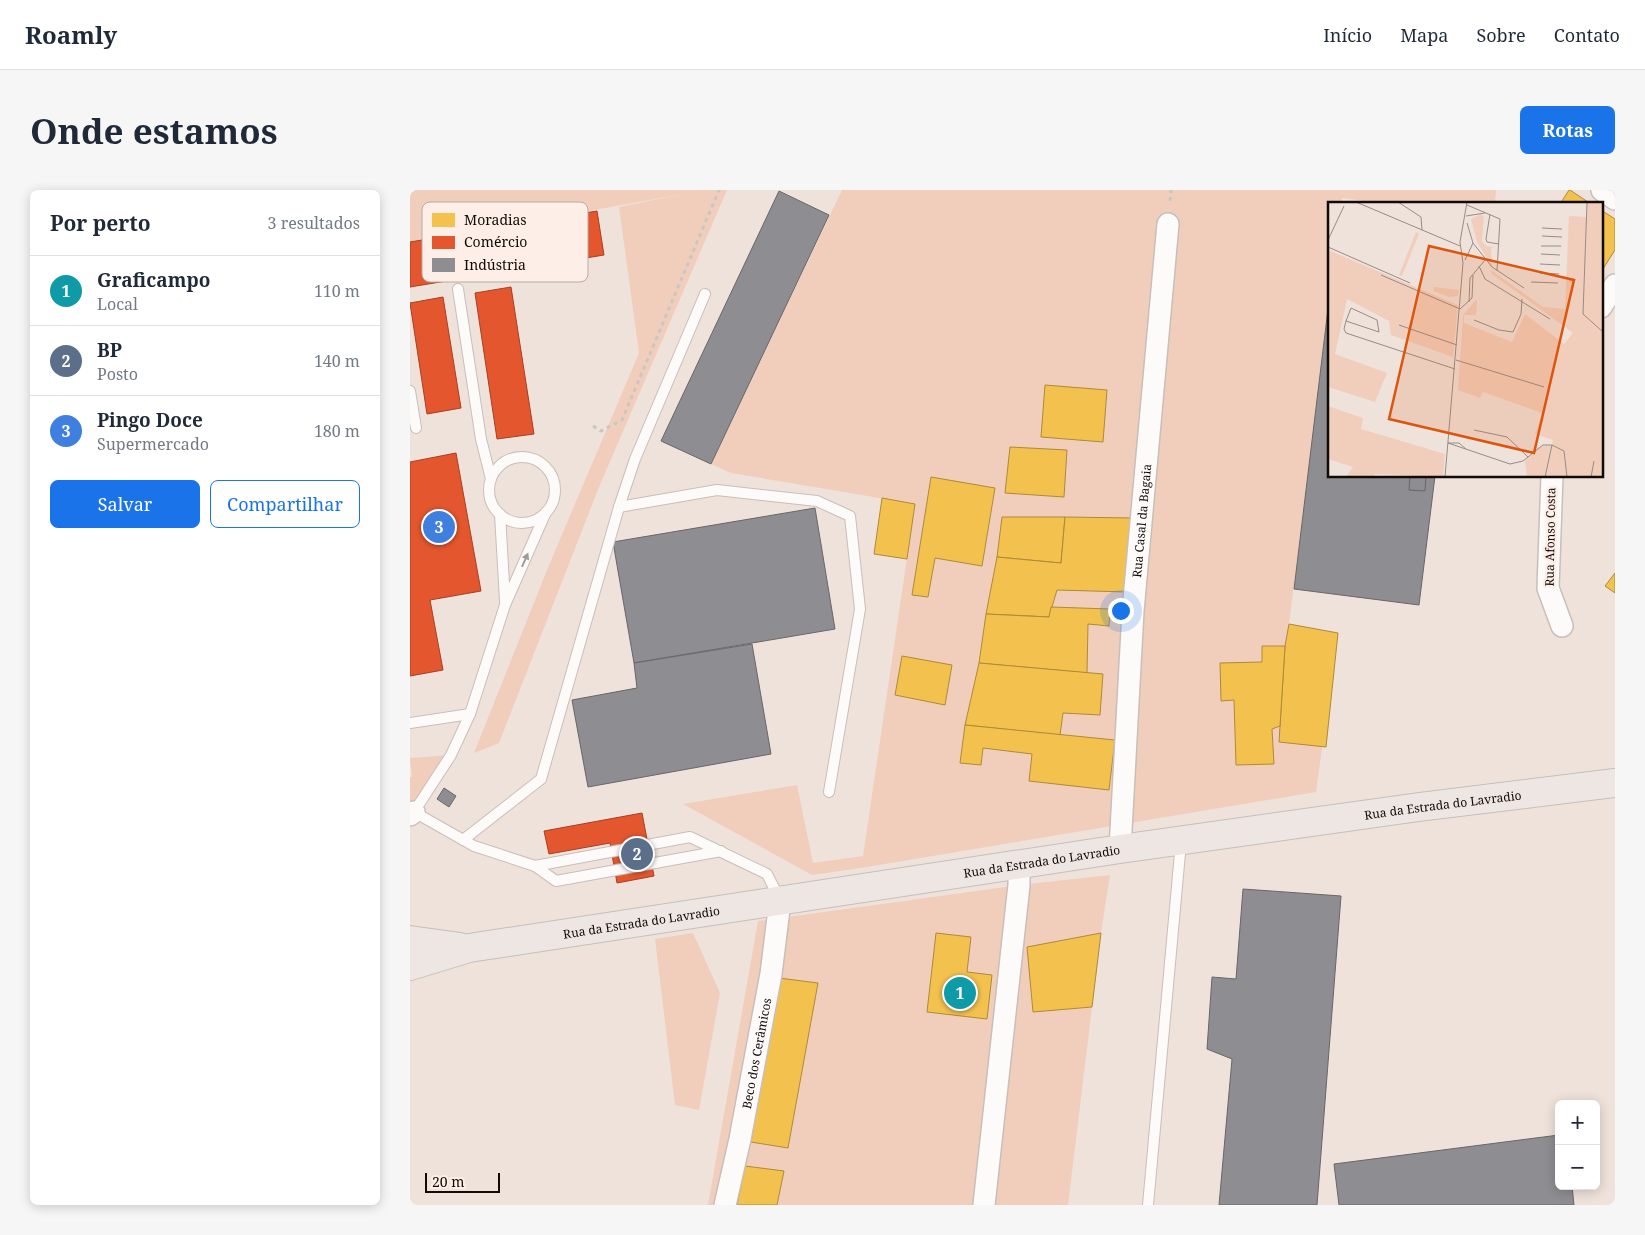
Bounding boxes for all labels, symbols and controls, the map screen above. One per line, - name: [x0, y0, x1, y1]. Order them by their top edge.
- text: Roamly: [25, 18, 117, 51]
- text: Início: [1323, 23, 1372, 47]
- text: Mapa: [1400, 23, 1448, 47]
- text: Sobre: [1476, 23, 1526, 47]
- text: Contato: [1554, 23, 1620, 47]
- button: Rotas: [1520, 106, 1615, 154]
- text: Onde estamos: [30, 107, 278, 154]
- legend: [422, 202, 588, 282]
- inset map: [1328, 202, 1602, 478]
- text: Por perto: [50, 209, 151, 237]
- text: Moradias: [464, 210, 527, 229]
- text: 3 resultados: [268, 212, 360, 234]
- text: Comércio: [464, 232, 527, 251]
- text: Indústria: [464, 255, 526, 274]
- text: Graficampo: [97, 267, 210, 293]
- text: 1: [61, 280, 71, 302]
- text: 110 m: [314, 280, 360, 302]
- text: Local: [97, 293, 138, 315]
- text: BP: [97, 337, 122, 363]
- text: 2: [61, 350, 71, 372]
- text: 140 m: [314, 350, 360, 372]
- text: Posto: [97, 363, 138, 385]
- text: Pingo Doce: [97, 407, 203, 433]
- text: 3: [61, 420, 71, 442]
- text: 180 m: [314, 420, 360, 442]
- text: Supermercado: [97, 433, 209, 455]
- street label: Rua Casal da Bagaia: [1128, 463, 1155, 578]
- button: Salvar: [50, 480, 200, 528]
- button: Compartilhar: [210, 480, 360, 528]
- street label: Rua Afonso Costa: [1541, 487, 1559, 587]
- pin: 3: [423, 508, 455, 546]
- one-way arrow: [521, 553, 529, 567]
- your location: [1108, 598, 1134, 624]
- street label: Rua da Estrada do Lavradio: [1363, 786, 1522, 823]
- pin: 2: [621, 835, 653, 873]
- street label: Rua da Estrada do Lavradio: [962, 841, 1121, 881]
- street label: Rua da Estrada do Lavradio: [562, 901, 721, 942]
- pin: 1: [944, 974, 976, 1012]
- street label: Beco dos Cerâmicos: [737, 996, 775, 1110]
- map controls: [1555, 1100, 1600, 1190]
- button: +: [1555, 1100, 1600, 1145]
- button: −: [1555, 1145, 1600, 1190]
- scale bar: [425, 1170, 500, 1193]
- text: 20 m: [432, 1172, 465, 1191]

